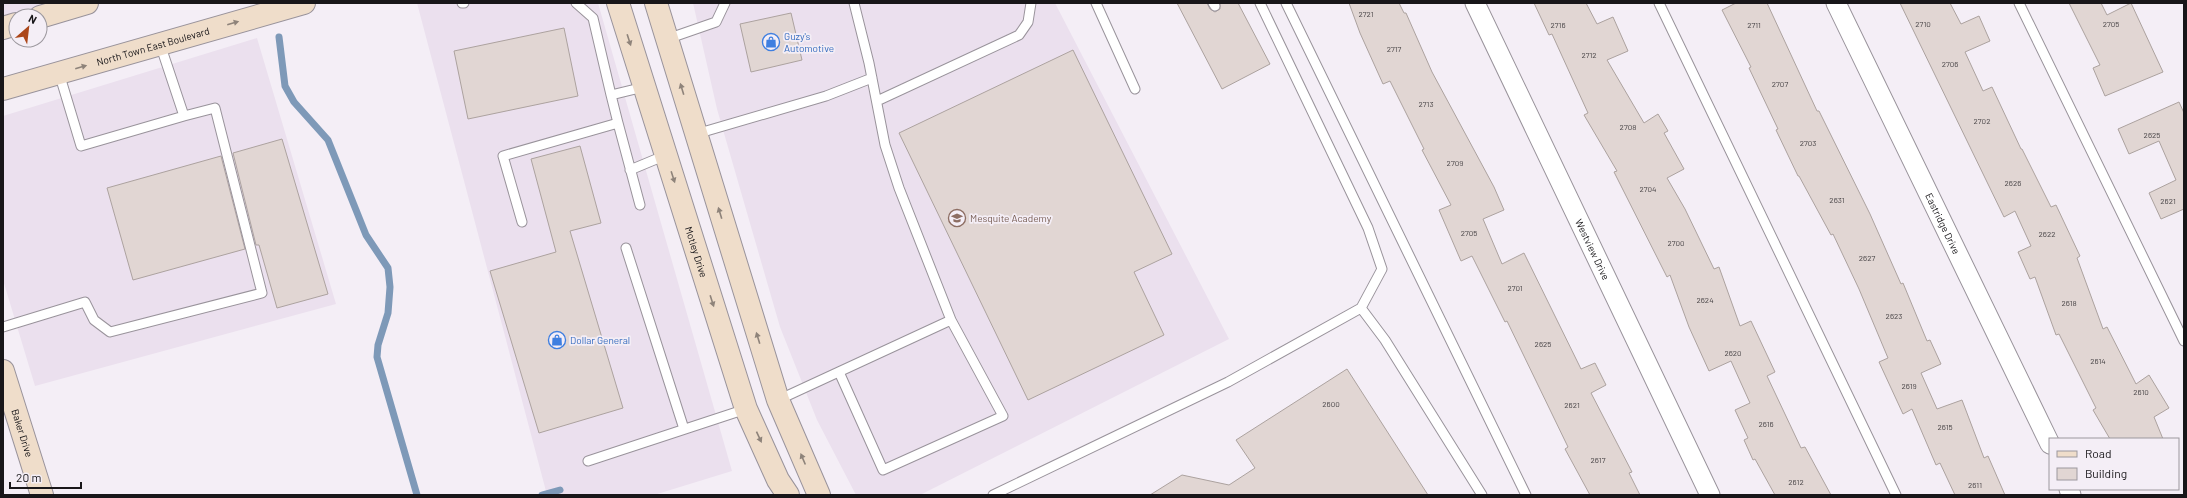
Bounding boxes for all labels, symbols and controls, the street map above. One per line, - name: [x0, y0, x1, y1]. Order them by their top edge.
- north arrow: [8, 8, 48, 48]
- house number: 2721: [1358, 9, 1374, 19]
- text: N: [27, 11, 39, 26]
- house number: 2710: [1915, 19, 1931, 29]
- house number: 2705: [2103, 19, 2119, 29]
- one-way arrow: [227, 20, 239, 26]
- house number: 2716: [1550, 20, 1566, 30]
- house number: 2711: [1747, 20, 1761, 30]
- street label: North Town East Boulevard: [95, 24, 211, 68]
- place label: Guzy's Automotive: [784, 30, 834, 54]
- shop icon: Guzy's Automotive: [761, 32, 781, 52]
- one-way arrow: [626, 34, 632, 46]
- house number: 2717: [1387, 44, 1402, 54]
- house number: 2712: [1581, 50, 1597, 60]
- house number: 2706: [1942, 59, 1958, 69]
- one-way arrow: [75, 64, 87, 70]
- house number: 2707: [1772, 79, 1788, 89]
- one-way arrow: [679, 83, 685, 95]
- house number: 2713: [1418, 99, 1434, 109]
- house number: 2702: [1974, 116, 1990, 126]
- house number: 2708: [1620, 122, 1636, 132]
- house number: 2625: [2144, 130, 2160, 140]
- house number: 2703: [1800, 138, 1816, 148]
- house number: 2709: [1447, 158, 1463, 168]
- one-way arrow: [670, 172, 676, 184]
- house number: 2626: [2005, 178, 2021, 188]
- house number: 2704: [1640, 184, 1657, 194]
- street label: Eastridge Drive: [1923, 191, 1963, 256]
- house number: 2631: [1829, 195, 1845, 205]
- house number: 2621: [2160, 196, 2176, 206]
- one-way arrow: [717, 207, 723, 219]
- school or university icon: Mesquite Academy: [947, 208, 967, 228]
- place label: Mesquite Academy: [970, 212, 1052, 224]
- street label: Westview Drive: [1573, 217, 1612, 282]
- street label: Motley Drive: [683, 225, 710, 279]
- house number: 2705: [1461, 228, 1477, 238]
- house number: 2622: [2039, 229, 2055, 239]
- house number: 2700: [1667, 238, 1685, 248]
- house number: 2627: [1859, 253, 1875, 263]
- house number: 2701: [1507, 283, 1523, 293]
- house number: 2624: [1696, 295, 1714, 305]
- one-way arrow: [709, 296, 715, 308]
- house number: 2618: [2061, 298, 2077, 308]
- house number: 2623: [1886, 311, 1902, 321]
- shop icon: Dollar General: [547, 330, 567, 350]
- one-way arrow: [755, 331, 761, 343]
- place label: Dollar General: [570, 334, 630, 346]
- house number: 2625: [1535, 339, 1551, 349]
- house number: 2620: [1724, 348, 1742, 358]
- house number: 2614: [2090, 356, 2106, 366]
- house number: 2619: [1901, 381, 1917, 391]
- house number: 2610: [2133, 387, 2149, 397]
- house number: 2600: [1322, 399, 1340, 409]
- house number: 2621: [1564, 400, 1580, 410]
- street label: Baker Drive: [9, 408, 36, 458]
- house number: 2616: [1758, 419, 1774, 429]
- house number: 2615: [1937, 422, 1953, 432]
- one-way arrow: [756, 432, 762, 443]
- legend: [2049, 438, 2179, 490]
- text: Road: [2085, 446, 2112, 460]
- one-way arrow: [800, 453, 806, 465]
- house number: 2617: [1591, 455, 1606, 465]
- scale bar: [10, 464, 81, 490]
- text: Building: [2085, 466, 2127, 480]
- text: 20 m: [16, 470, 42, 484]
- house number: 2612: [1788, 477, 1804, 487]
- house number: 2611: [1968, 480, 1982, 490]

